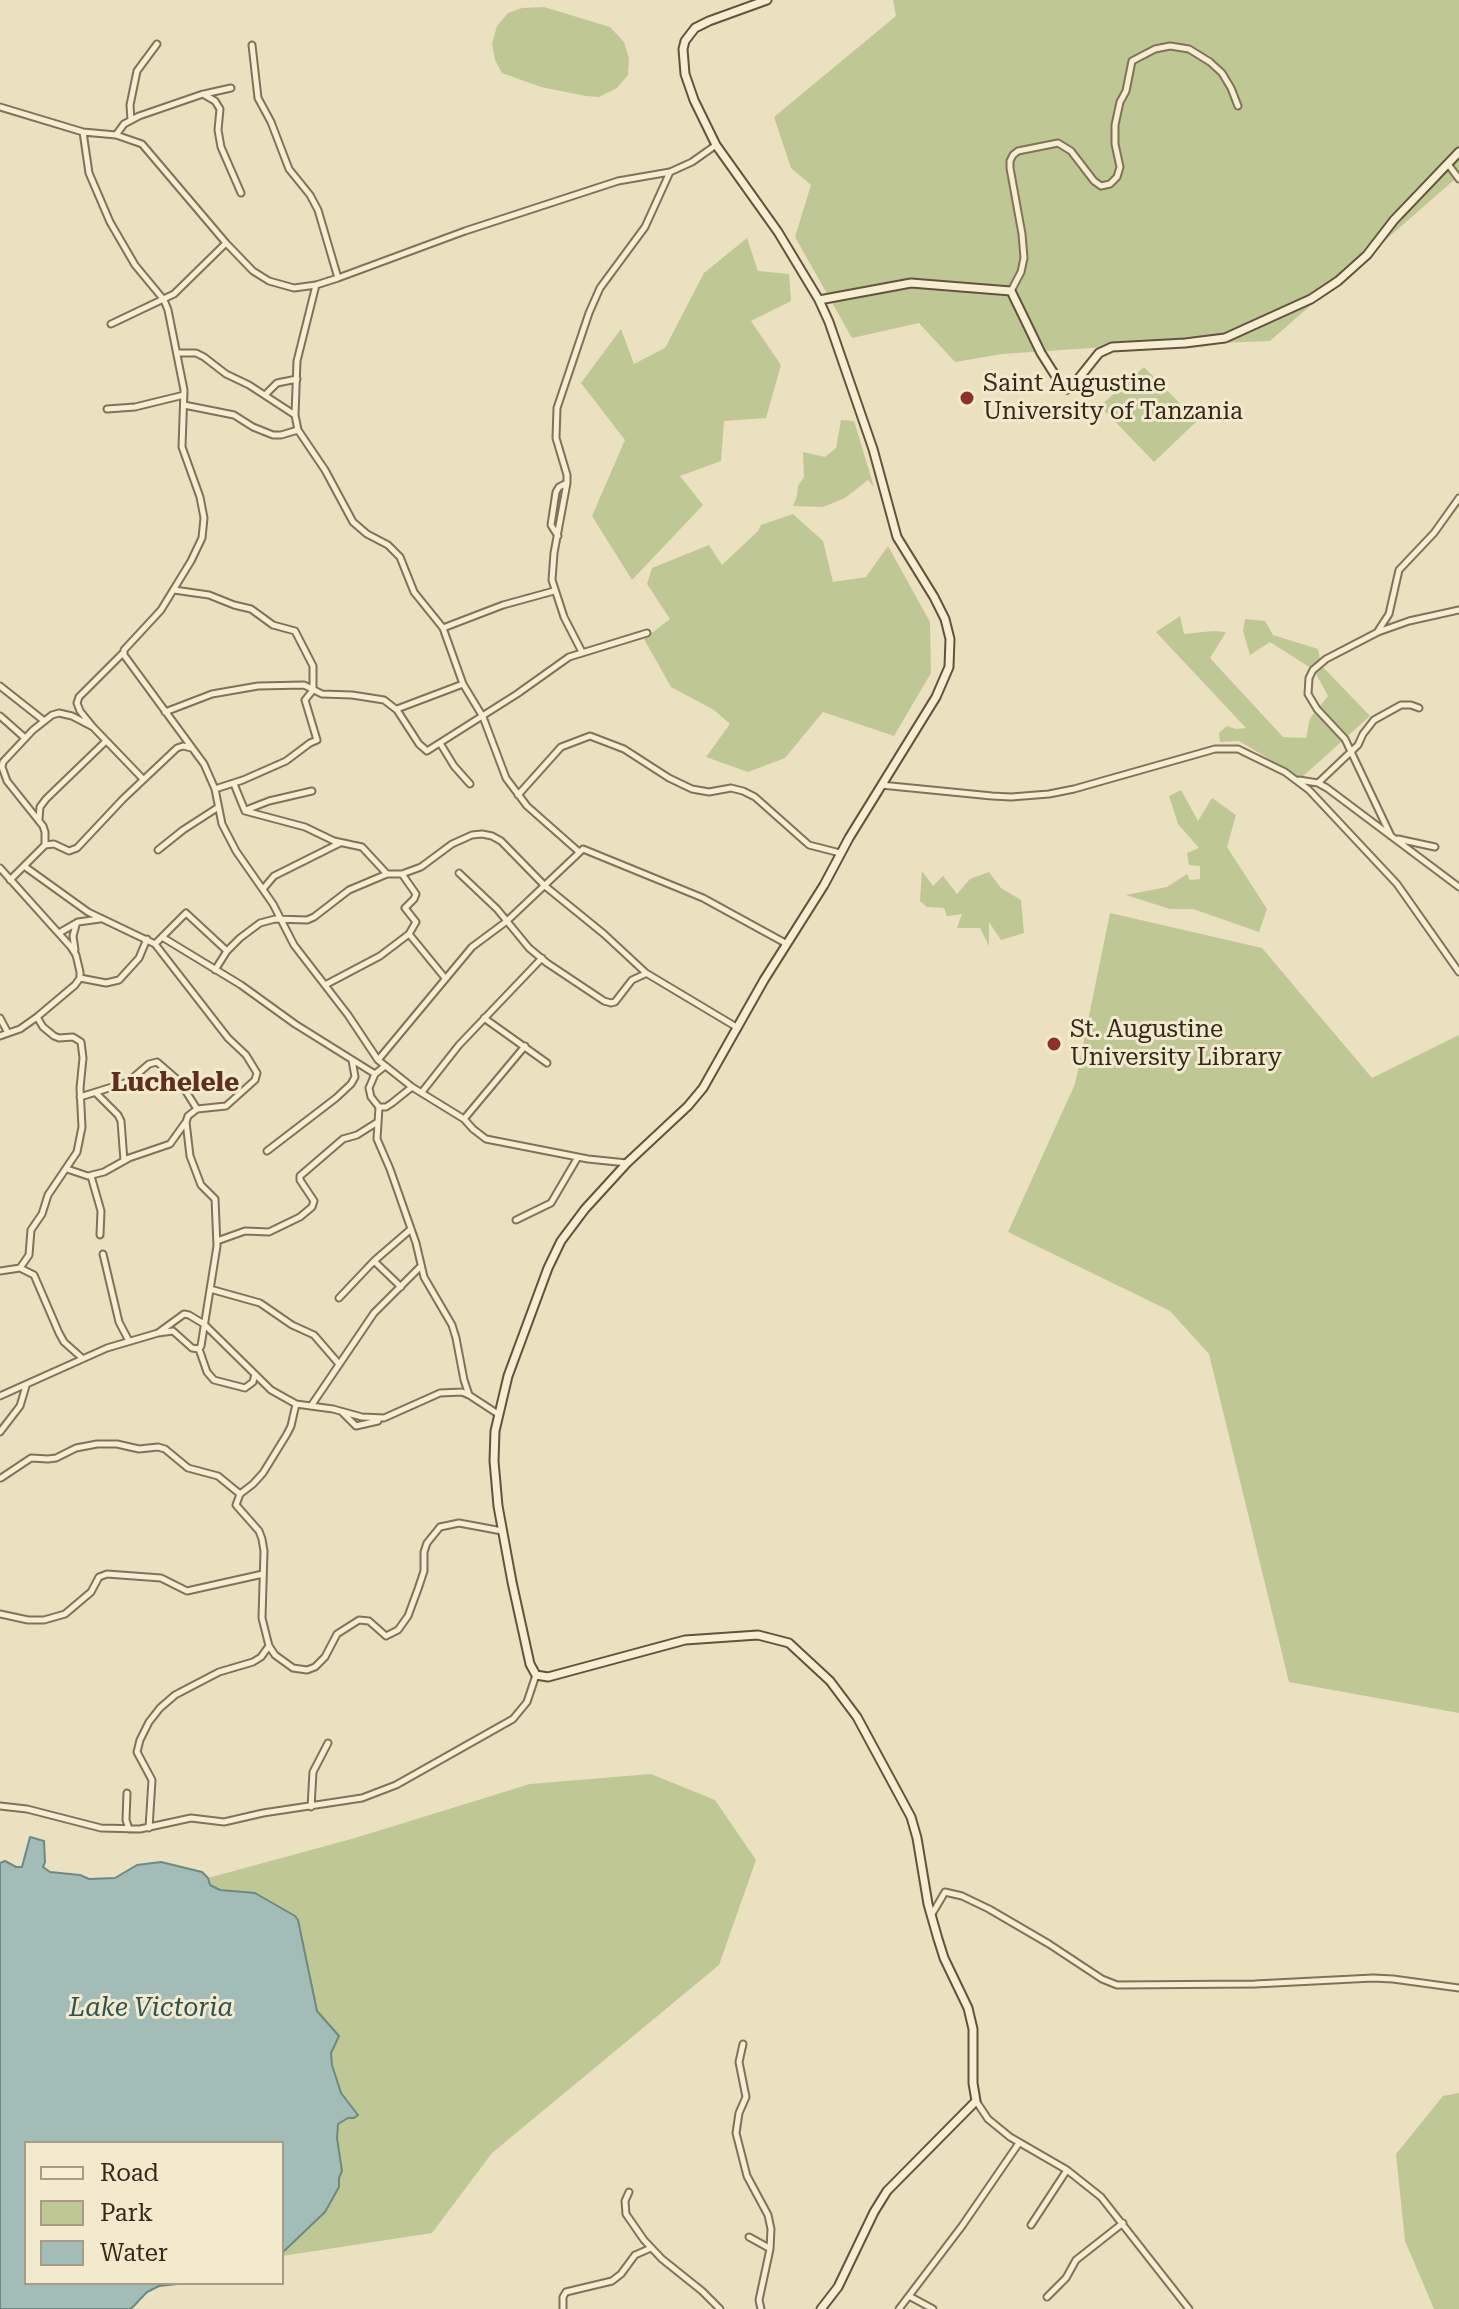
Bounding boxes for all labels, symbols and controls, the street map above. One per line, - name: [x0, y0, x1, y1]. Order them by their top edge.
- place label: Saint Augustine University of Tanzania: [983, 370, 1243, 426]
- marker: Saint Augustine University of Tanzania: [958, 389, 976, 407]
- place label: St. Augustine University Library: [1070, 1016, 1282, 1072]
- marker: St. Augustine University Library: [1045, 1035, 1063, 1053]
- district label: Luchelele: [111, 1067, 239, 1099]
- water label: Lake Victoria: [69, 1992, 233, 2024]
- legend: [24, 2141, 284, 2285]
- text: Road: [100, 2159, 159, 2187]
- text: Park: [100, 2199, 153, 2227]
- text: Water: [100, 2239, 168, 2267]

